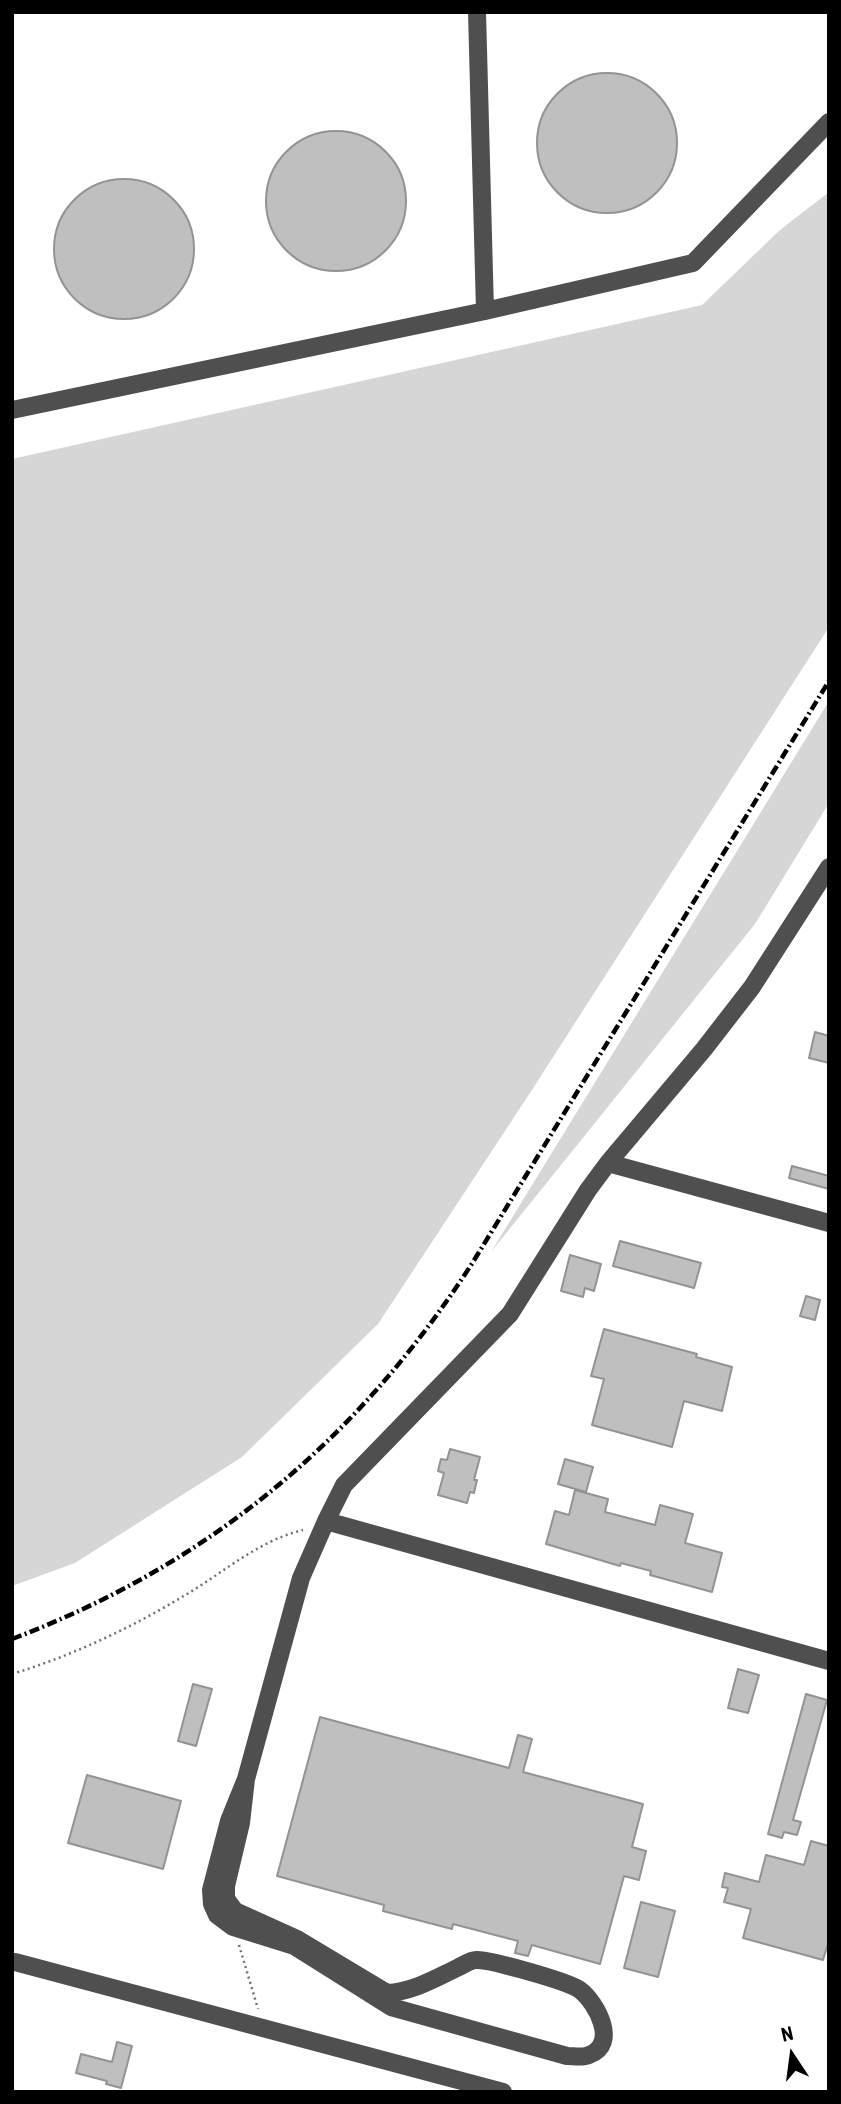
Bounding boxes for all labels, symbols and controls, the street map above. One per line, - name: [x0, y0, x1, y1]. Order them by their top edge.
- north arrow: [757, 2020, 827, 2090]
- text: N: [779, 2022, 795, 2047]

